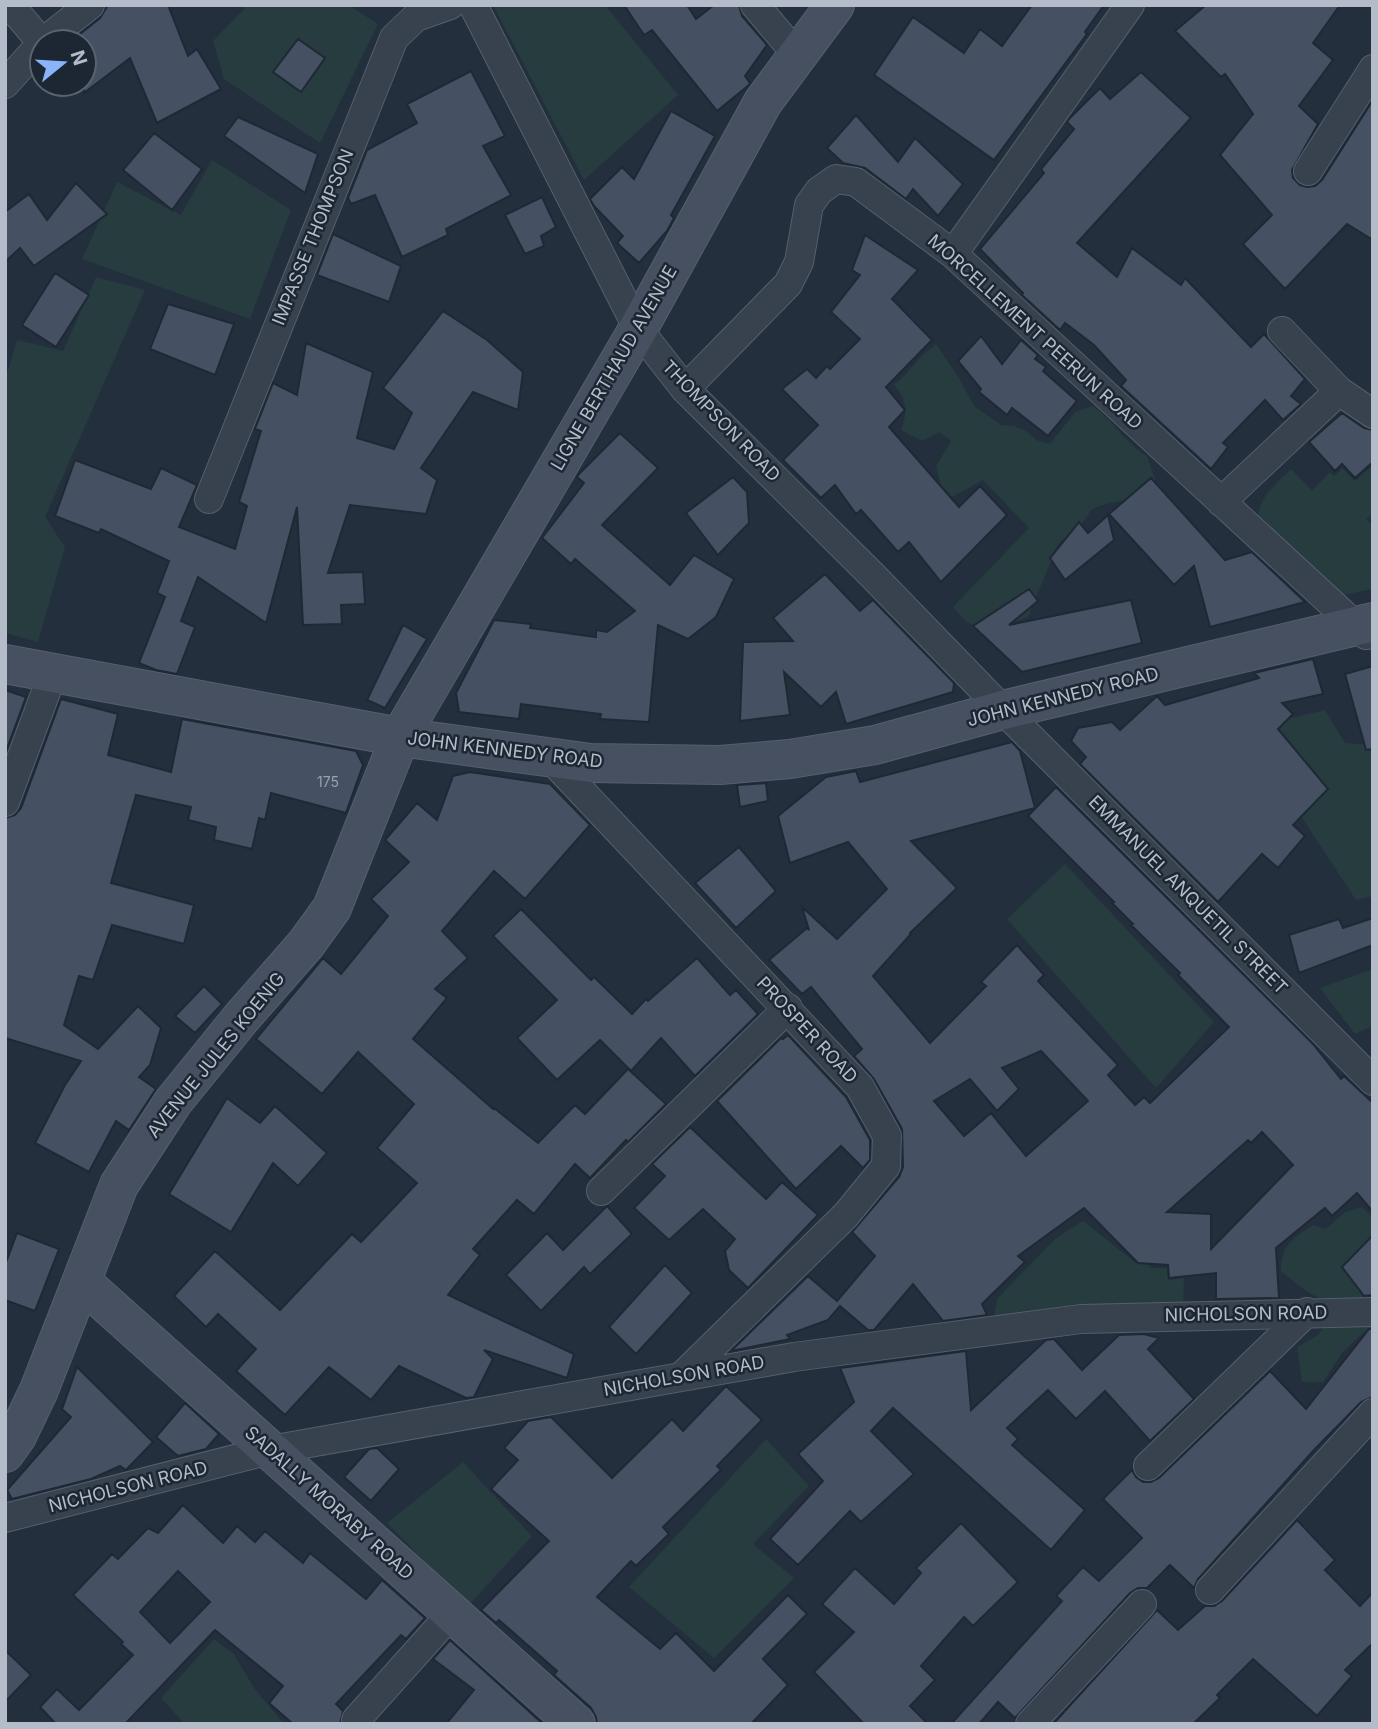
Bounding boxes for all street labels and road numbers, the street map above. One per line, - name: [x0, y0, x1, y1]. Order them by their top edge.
- street label: IMPASSE THOMPSON: [268, 146, 357, 328]
- street label: MORCELLEMENT PEERUN ROAD: [924, 230, 1147, 433]
- street label: LIGNE BERTHAUD AVENUE: [546, 262, 681, 474]
- street label: THOMPSON ROAD: [658, 356, 785, 486]
- street label: JOHN KENNEDY ROAD: [965, 663, 1161, 730]
- street label: JOHN KENNEDY ROAD: [406, 727, 604, 772]
- street label: EMMANUEL ANQUETIL STREET: [1085, 791, 1292, 998]
- street label: AVENUE JULES KOENIG: [142, 968, 289, 1142]
- street label: PROSPER ROAD: [753, 972, 862, 1087]
- street label: NICHOLSON ROAD: [1164, 1302, 1328, 1325]
- street label: NICHOLSON ROAD: [602, 1351, 766, 1400]
- street label: SADALLY MORABY ROAD: [241, 1422, 418, 1584]
- street label: NICHOLSON ROAD: [46, 1457, 209, 1516]

